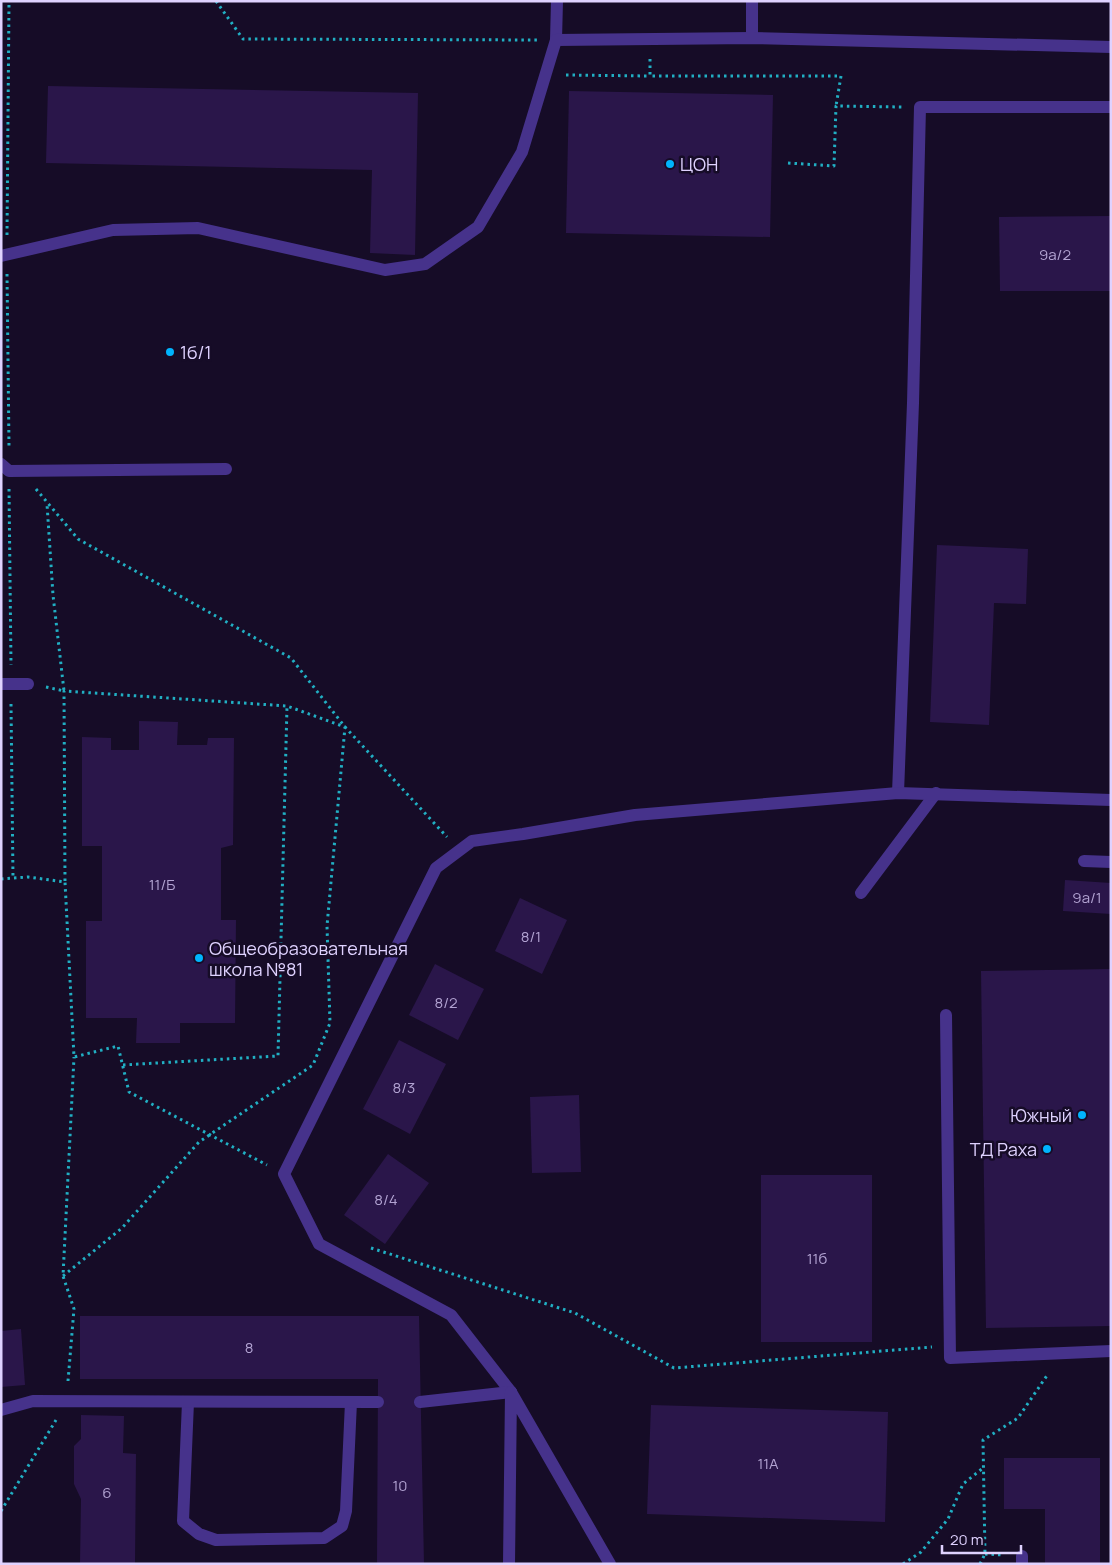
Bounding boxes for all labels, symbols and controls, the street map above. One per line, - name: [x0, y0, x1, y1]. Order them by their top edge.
- place label: ЦОН: [680, 152, 718, 176]
- marker: ЦОН: [664, 158, 676, 170]
- house number: 9а/2: [1039, 244, 1071, 265]
- place label: 1б/1: [180, 340, 212, 364]
- marker: 1б/1: [164, 346, 176, 358]
- house number: 11/Б: [149, 874, 175, 895]
- house number: 9а/1: [1072, 887, 1102, 908]
- house number: 8/1: [521, 926, 541, 947]
- place label: Общеобразовательная школа №81: [209, 936, 408, 981]
- marker: Общеобразовательная школа №81: [193, 952, 205, 964]
- house number: 8/2: [434, 992, 458, 1013]
- house number: 8/3: [393, 1077, 415, 1098]
- place label: Южный: [1010, 1103, 1072, 1127]
- marker: Южный: [1076, 1109, 1088, 1121]
- place label: ТД Раха: [970, 1137, 1037, 1161]
- marker: ТД Раха: [1041, 1143, 1053, 1155]
- house number: 8/4: [374, 1189, 398, 1210]
- house number: 11б: [807, 1248, 827, 1269]
- house number: 8: [245, 1337, 253, 1358]
- house number: 11А: [757, 1453, 779, 1474]
- house number: 10: [393, 1475, 408, 1496]
- house number: 6: [102, 1482, 112, 1503]
- scale bar: [942, 1522, 1021, 1554]
- text: 20 m: [950, 1529, 983, 1550]

